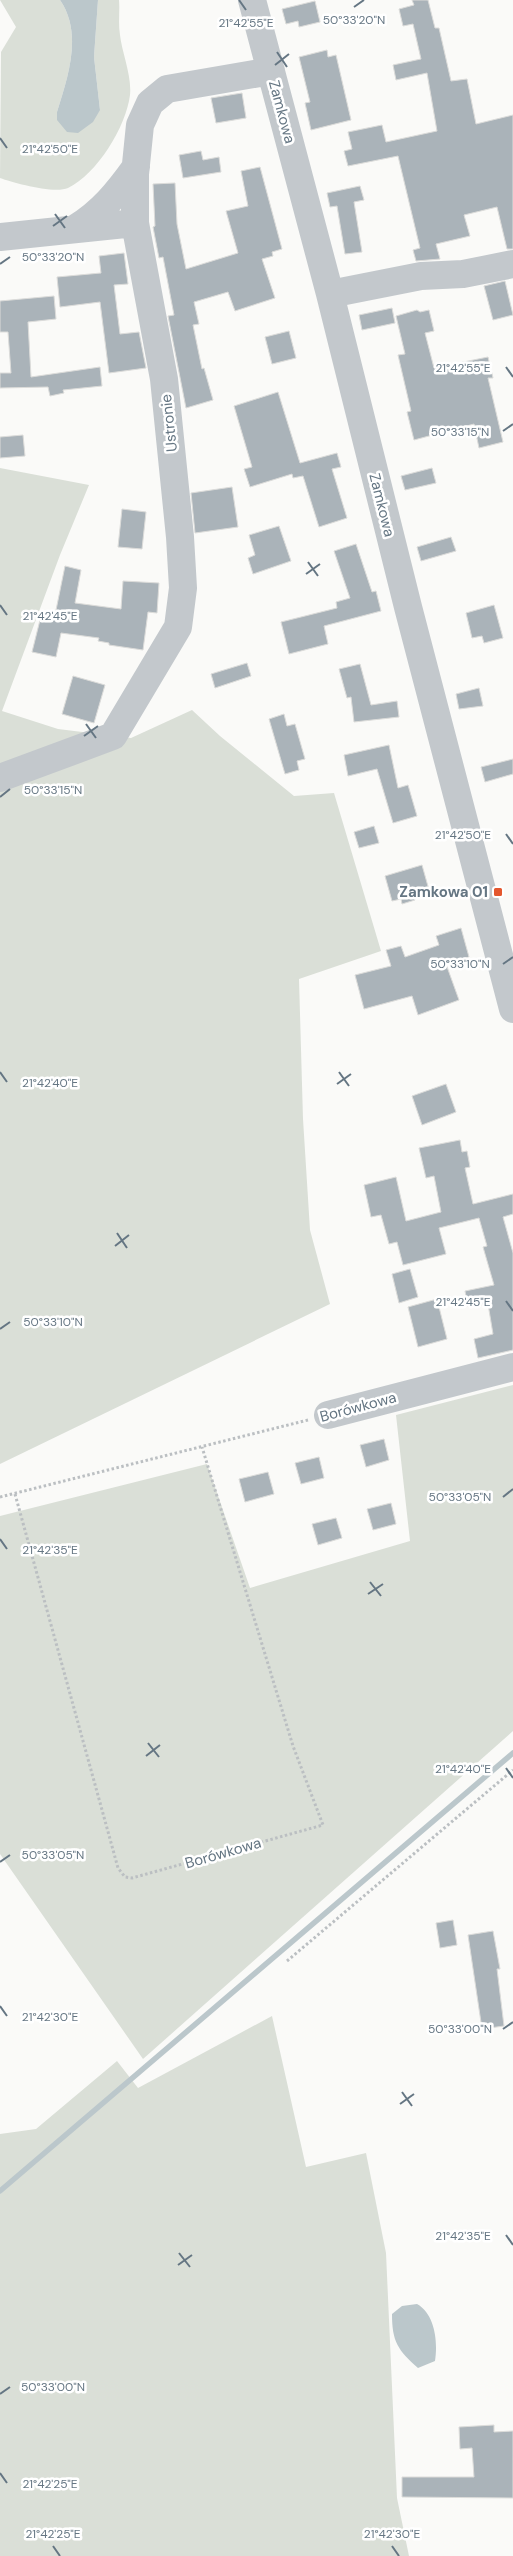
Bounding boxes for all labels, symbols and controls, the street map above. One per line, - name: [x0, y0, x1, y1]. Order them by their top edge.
- text: 50°33'20"N: [323, 12, 385, 28]
- text: 21°42'55"E: [218, 15, 274, 31]
- street label: Zamkowa: [264, 78, 300, 146]
- text: 21°42'50"E: [22, 141, 78, 157]
- text: 50°33'20"N: [22, 249, 84, 265]
- text: 21°42'55"E: [435, 360, 491, 376]
- street label: Ustronie: [156, 393, 182, 453]
- text: 50°33'15"N: [431, 424, 489, 440]
- street label: Zamkowa: [364, 471, 400, 539]
- text: 21°42'45"E: [23, 608, 78, 624]
- text: 50°33'15"N: [24, 782, 82, 798]
- text: 21°42'50"E: [435, 827, 491, 843]
- place label: Zamkowa 01: [399, 882, 488, 902]
- marker: Zamkowa 01: [492, 886, 504, 898]
- text: 50°33'10"N: [430, 956, 490, 972]
- text: 21°42'40"E: [22, 1075, 78, 1091]
- text: 21°42'45"E: [436, 1294, 491, 1310]
- text: 50°33'10"N: [23, 1314, 83, 1330]
- street label: Borówkowa: [318, 1387, 398, 1427]
- text: 50°33'05"N: [429, 1489, 491, 1505]
- text: 21°42'35"E: [22, 1542, 78, 1558]
- text: 21°42'40"E: [435, 1761, 491, 1777]
- street label: Borówkowa: [183, 1833, 263, 1873]
- text: 50°33'05"N: [22, 1847, 84, 1863]
- text: 21°42'30"E: [22, 2009, 78, 2025]
- text: 50°33'00"N: [428, 2021, 492, 2037]
- text: 21°42'35"E: [435, 2228, 491, 2244]
- text: 50°33'00"N: [21, 2379, 85, 2395]
- text: 21°42'25"E: [22, 2476, 78, 2492]
- text: 21°42'25"E: [25, 2526, 81, 2542]
- text: 21°42'30"E: [364, 2526, 420, 2542]

